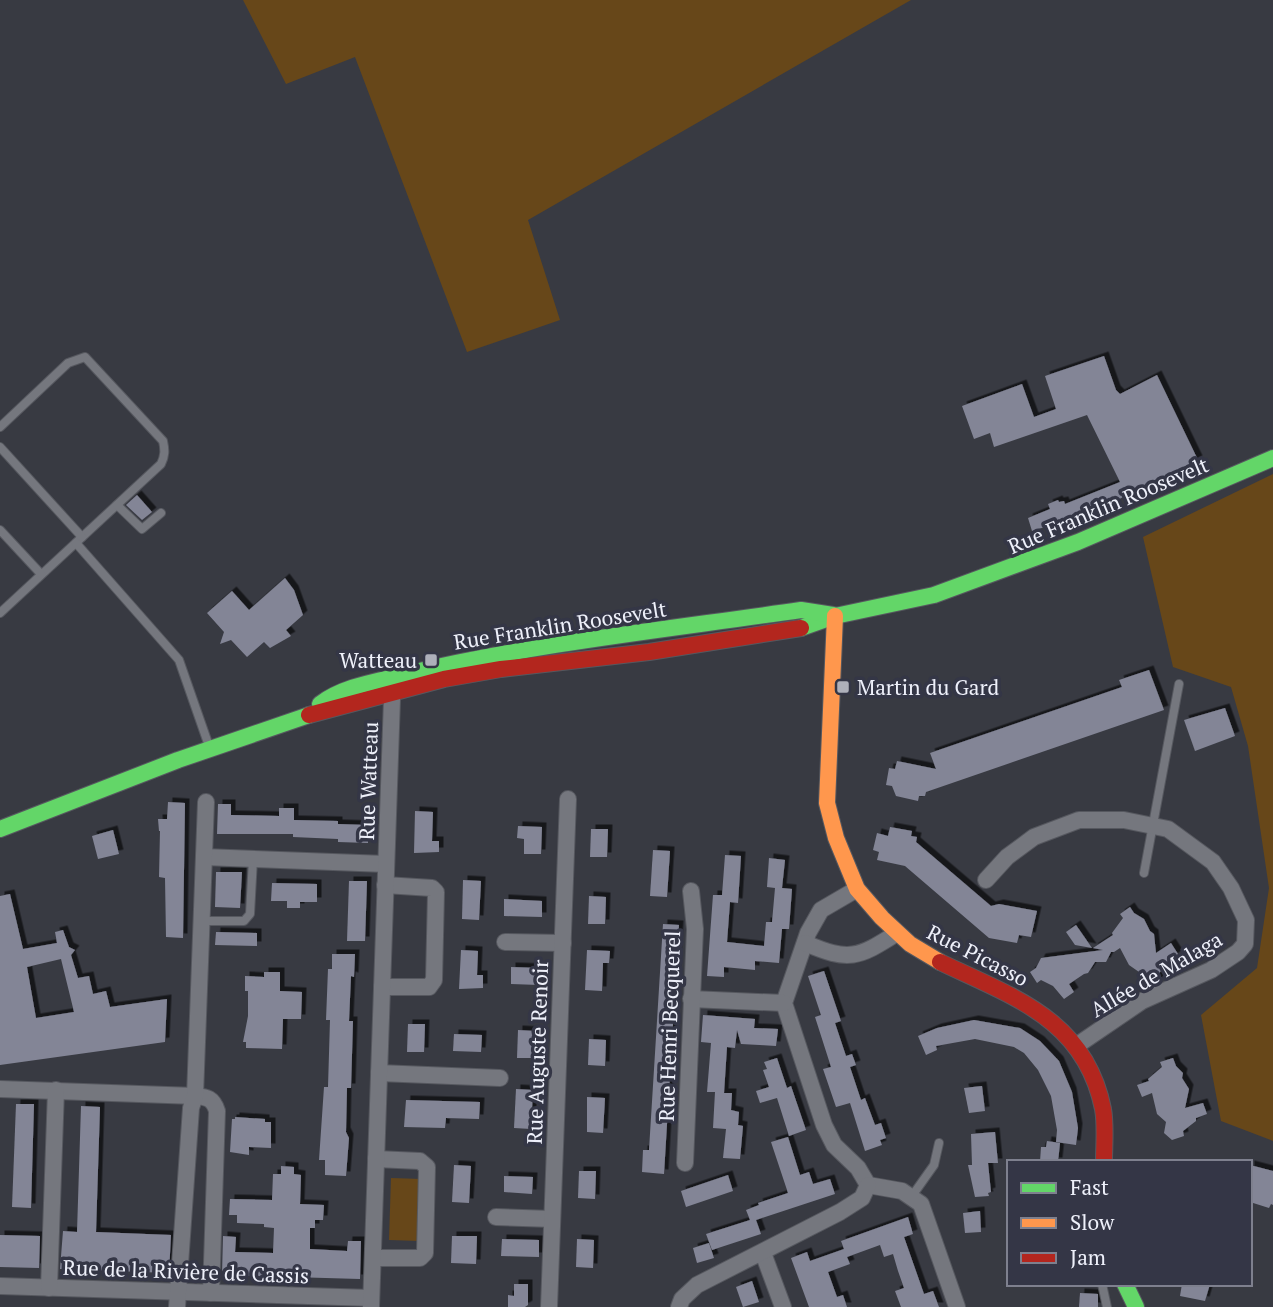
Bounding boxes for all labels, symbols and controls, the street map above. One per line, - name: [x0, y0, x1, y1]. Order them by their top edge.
- street label: Rue Franklin Roosevelt: [1004, 450, 1213, 560]
- street label: Rue Franklin Roosevelt: [452, 594, 669, 656]
- place label: Watteau: [339, 646, 417, 674]
- marker: Watteau: [423, 652, 439, 668]
- place label: Martin du Gard: [857, 673, 999, 701]
- marker: Martin du Gard: [835, 679, 851, 695]
- street label: Rue Watteau: [352, 721, 384, 841]
- street label: Rue Picasso: [923, 918, 1033, 992]
- street label: Allée de Malaga: [1085, 925, 1227, 1023]
- street label: Rue Henri Becquerel: [652, 930, 686, 1122]
- street label: Rue Auguste Renoir: [520, 959, 554, 1145]
- legend: [1007, 1160, 1252, 1286]
- text: Fast: [1070, 1173, 1109, 1201]
- text: Slow: [1070, 1208, 1115, 1236]
- text: Jam: [1070, 1243, 1106, 1271]
- street label: Rue de la Rivière de Cassis: [62, 1253, 310, 1289]

